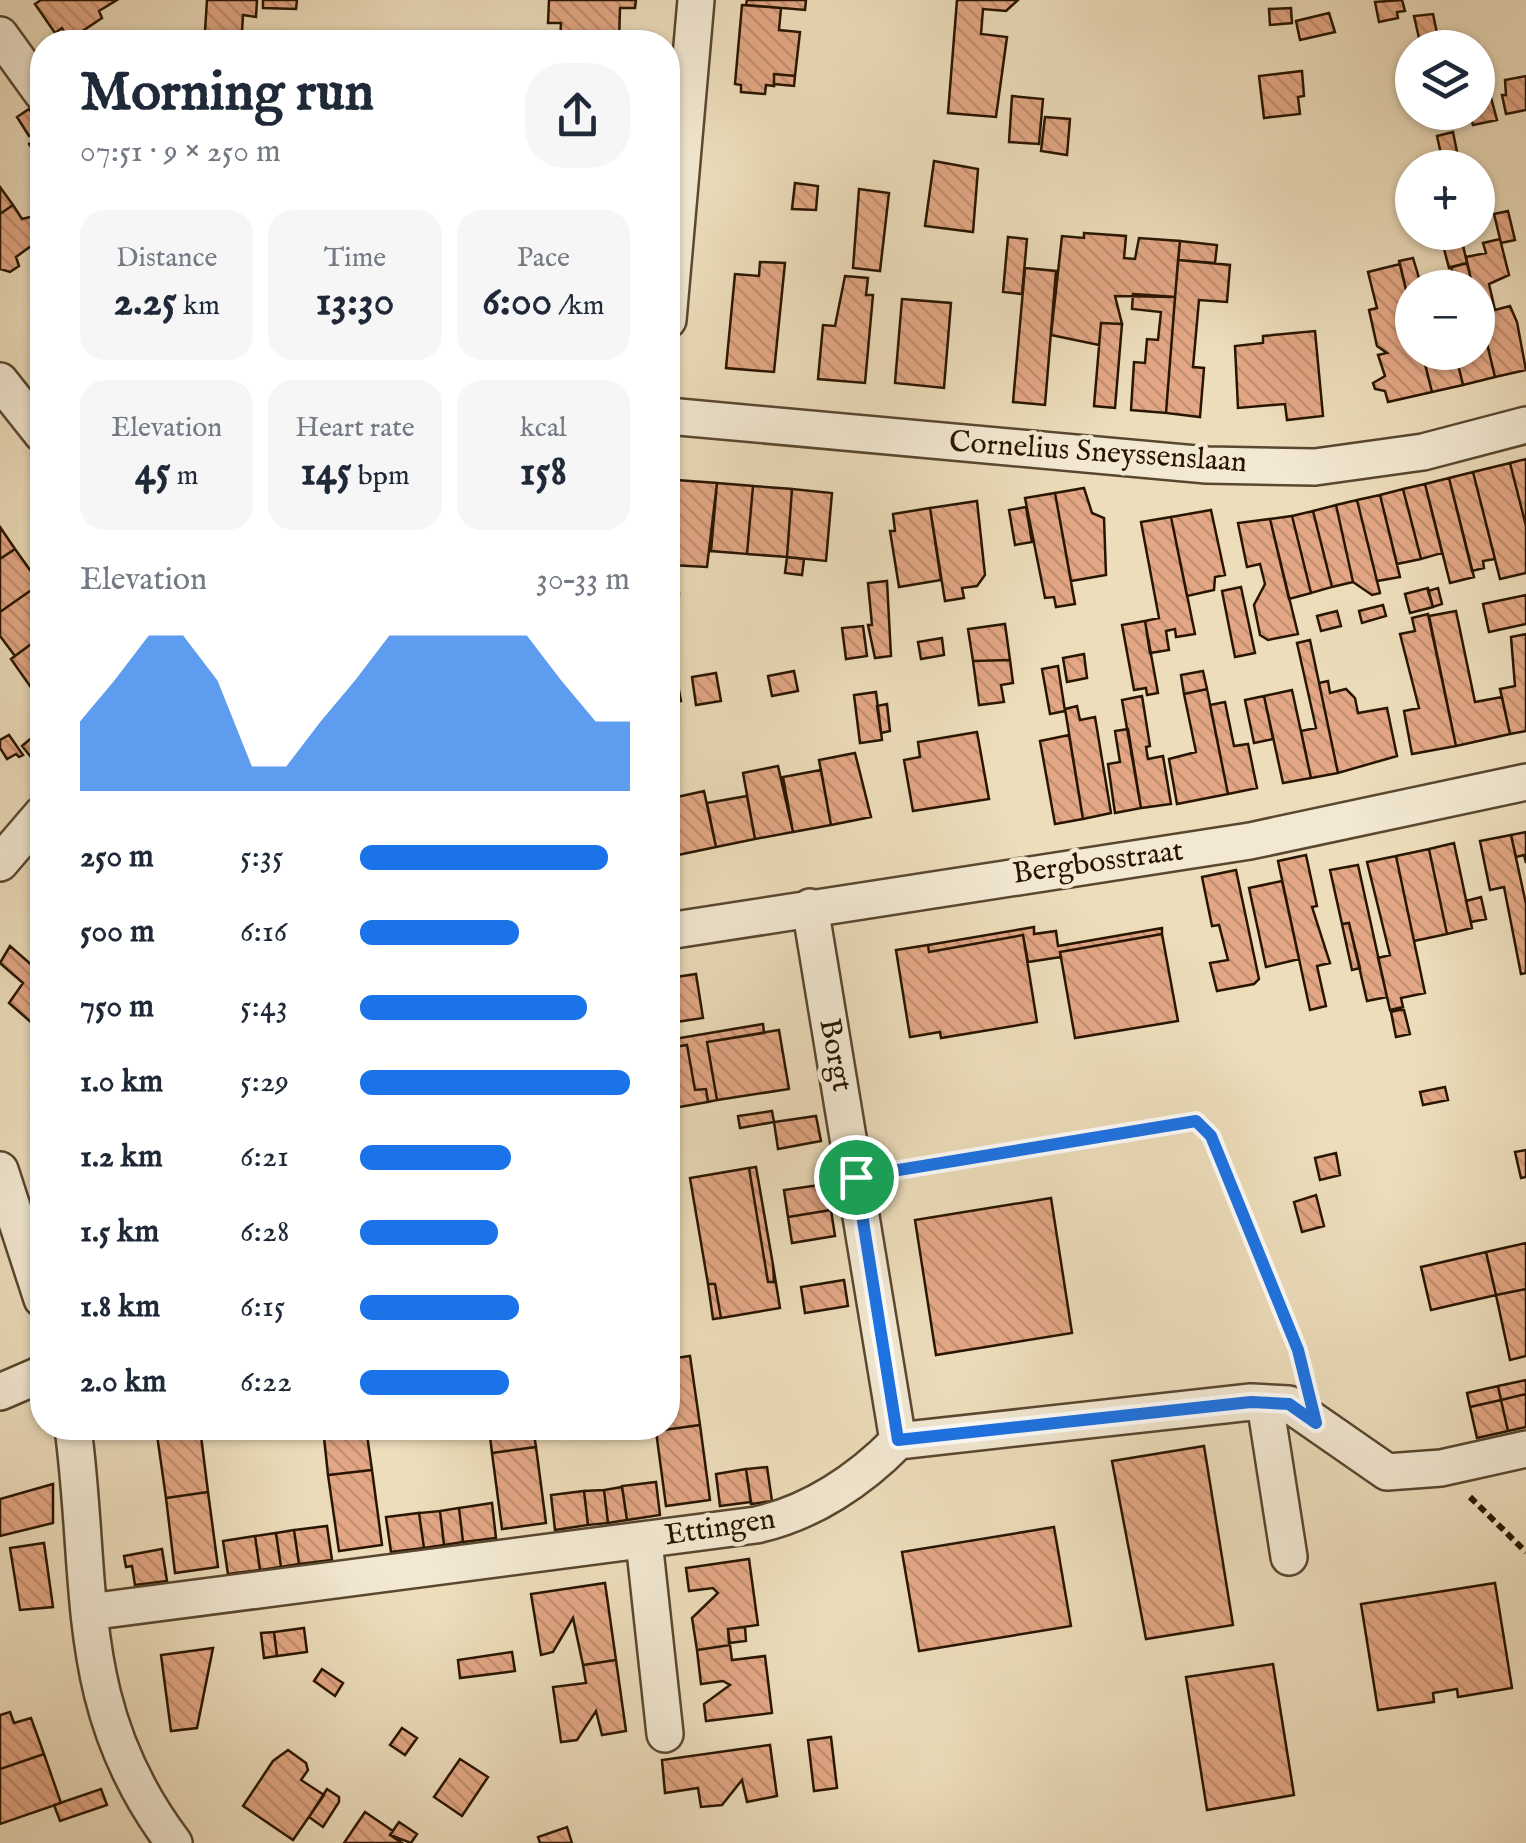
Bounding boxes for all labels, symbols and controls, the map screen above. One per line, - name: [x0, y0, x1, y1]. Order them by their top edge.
- map controls: [1395, 30, 1495, 370]
- button: layers: [1395, 30, 1495, 130]
- text: Morning run: [80, 59, 374, 129]
- button: share: [525, 63, 630, 168]
- text: 07:51 · 9 × 250 m: [80, 132, 281, 173]
- button: +: [1395, 150, 1495, 250]
- text: Distance: [116, 241, 217, 276]
- text: Time: [324, 241, 386, 276]
- text: Pace: [517, 241, 570, 276]
- button: −: [1395, 270, 1495, 370]
- text: 2.25: [114, 276, 177, 329]
- text: 13:30: [316, 276, 394, 329]
- text: 6:00: [482, 276, 552, 329]
- text: km: [177, 289, 220, 324]
- text: /km: [552, 289, 604, 324]
- text: Elevation: [111, 411, 222, 446]
- text: Heart rate: [295, 411, 415, 446]
- text: kcal: [520, 411, 567, 446]
- street label: Cornelius Sneyssenslaan: [948, 424, 1248, 482]
- text: 45: [135, 446, 171, 499]
- text: 145: [300, 446, 352, 499]
- text: 158: [520, 446, 567, 499]
- text: m: [171, 459, 198, 494]
- text: bpm: [352, 459, 410, 494]
- text: Elevation: [80, 560, 207, 601]
- text: 30–33 m: [536, 560, 630, 601]
- street label: Bergbosstraat: [1010, 832, 1186, 894]
- text: 250 m: [80, 837, 154, 878]
- text: 5:35: [240, 837, 284, 878]
- text: 500 m: [80, 912, 155, 953]
- text: 6:16: [240, 912, 287, 953]
- text: 750 m: [80, 987, 154, 1028]
- text: 5:43: [240, 987, 288, 1028]
- street label: Borgt: [809, 1015, 861, 1095]
- text: 1.0 km: [80, 1062, 163, 1103]
- text: 5:29: [240, 1062, 289, 1103]
- pin: [814, 1135, 899, 1220]
- text: 1.2 km: [80, 1137, 163, 1178]
- text: 6:21: [240, 1137, 289, 1178]
- icon: arrive: [829, 1150, 884, 1205]
- text: 1.5 km: [80, 1212, 159, 1253]
- text: 6:28: [240, 1212, 290, 1253]
- text: 1.8 km: [80, 1287, 160, 1328]
- text: 6:15: [240, 1287, 285, 1328]
- text: 2.0 km: [80, 1362, 166, 1403]
- text: 6:22: [240, 1362, 292, 1403]
- street label: Ettingen: [662, 1501, 778, 1555]

